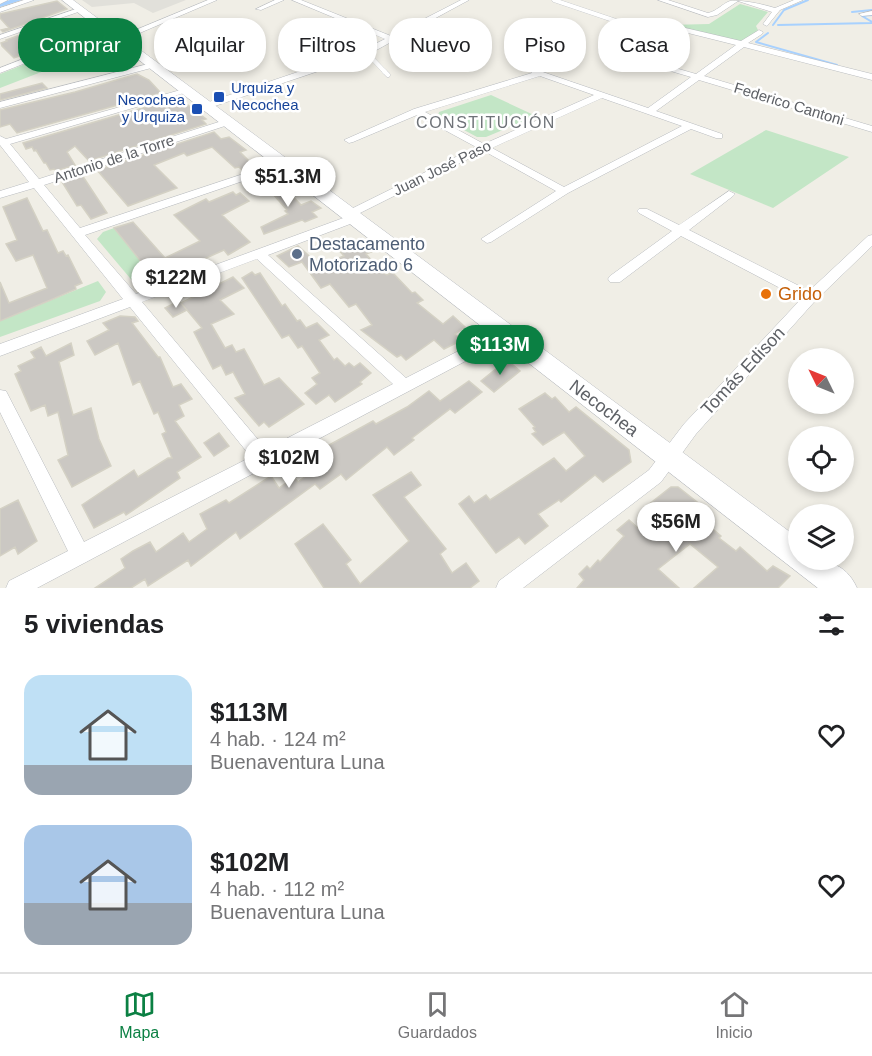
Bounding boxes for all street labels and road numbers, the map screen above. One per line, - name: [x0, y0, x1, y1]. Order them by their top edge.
- street label: Federico Cantoni: [732, 79, 846, 128]
- street label: Antonio de la Torre: [51, 131, 176, 186]
- street label: Juan José Paso: [390, 137, 493, 199]
- street label: Tomás Edison: [697, 323, 789, 419]
- street label: Necochea: [566, 376, 643, 441]

